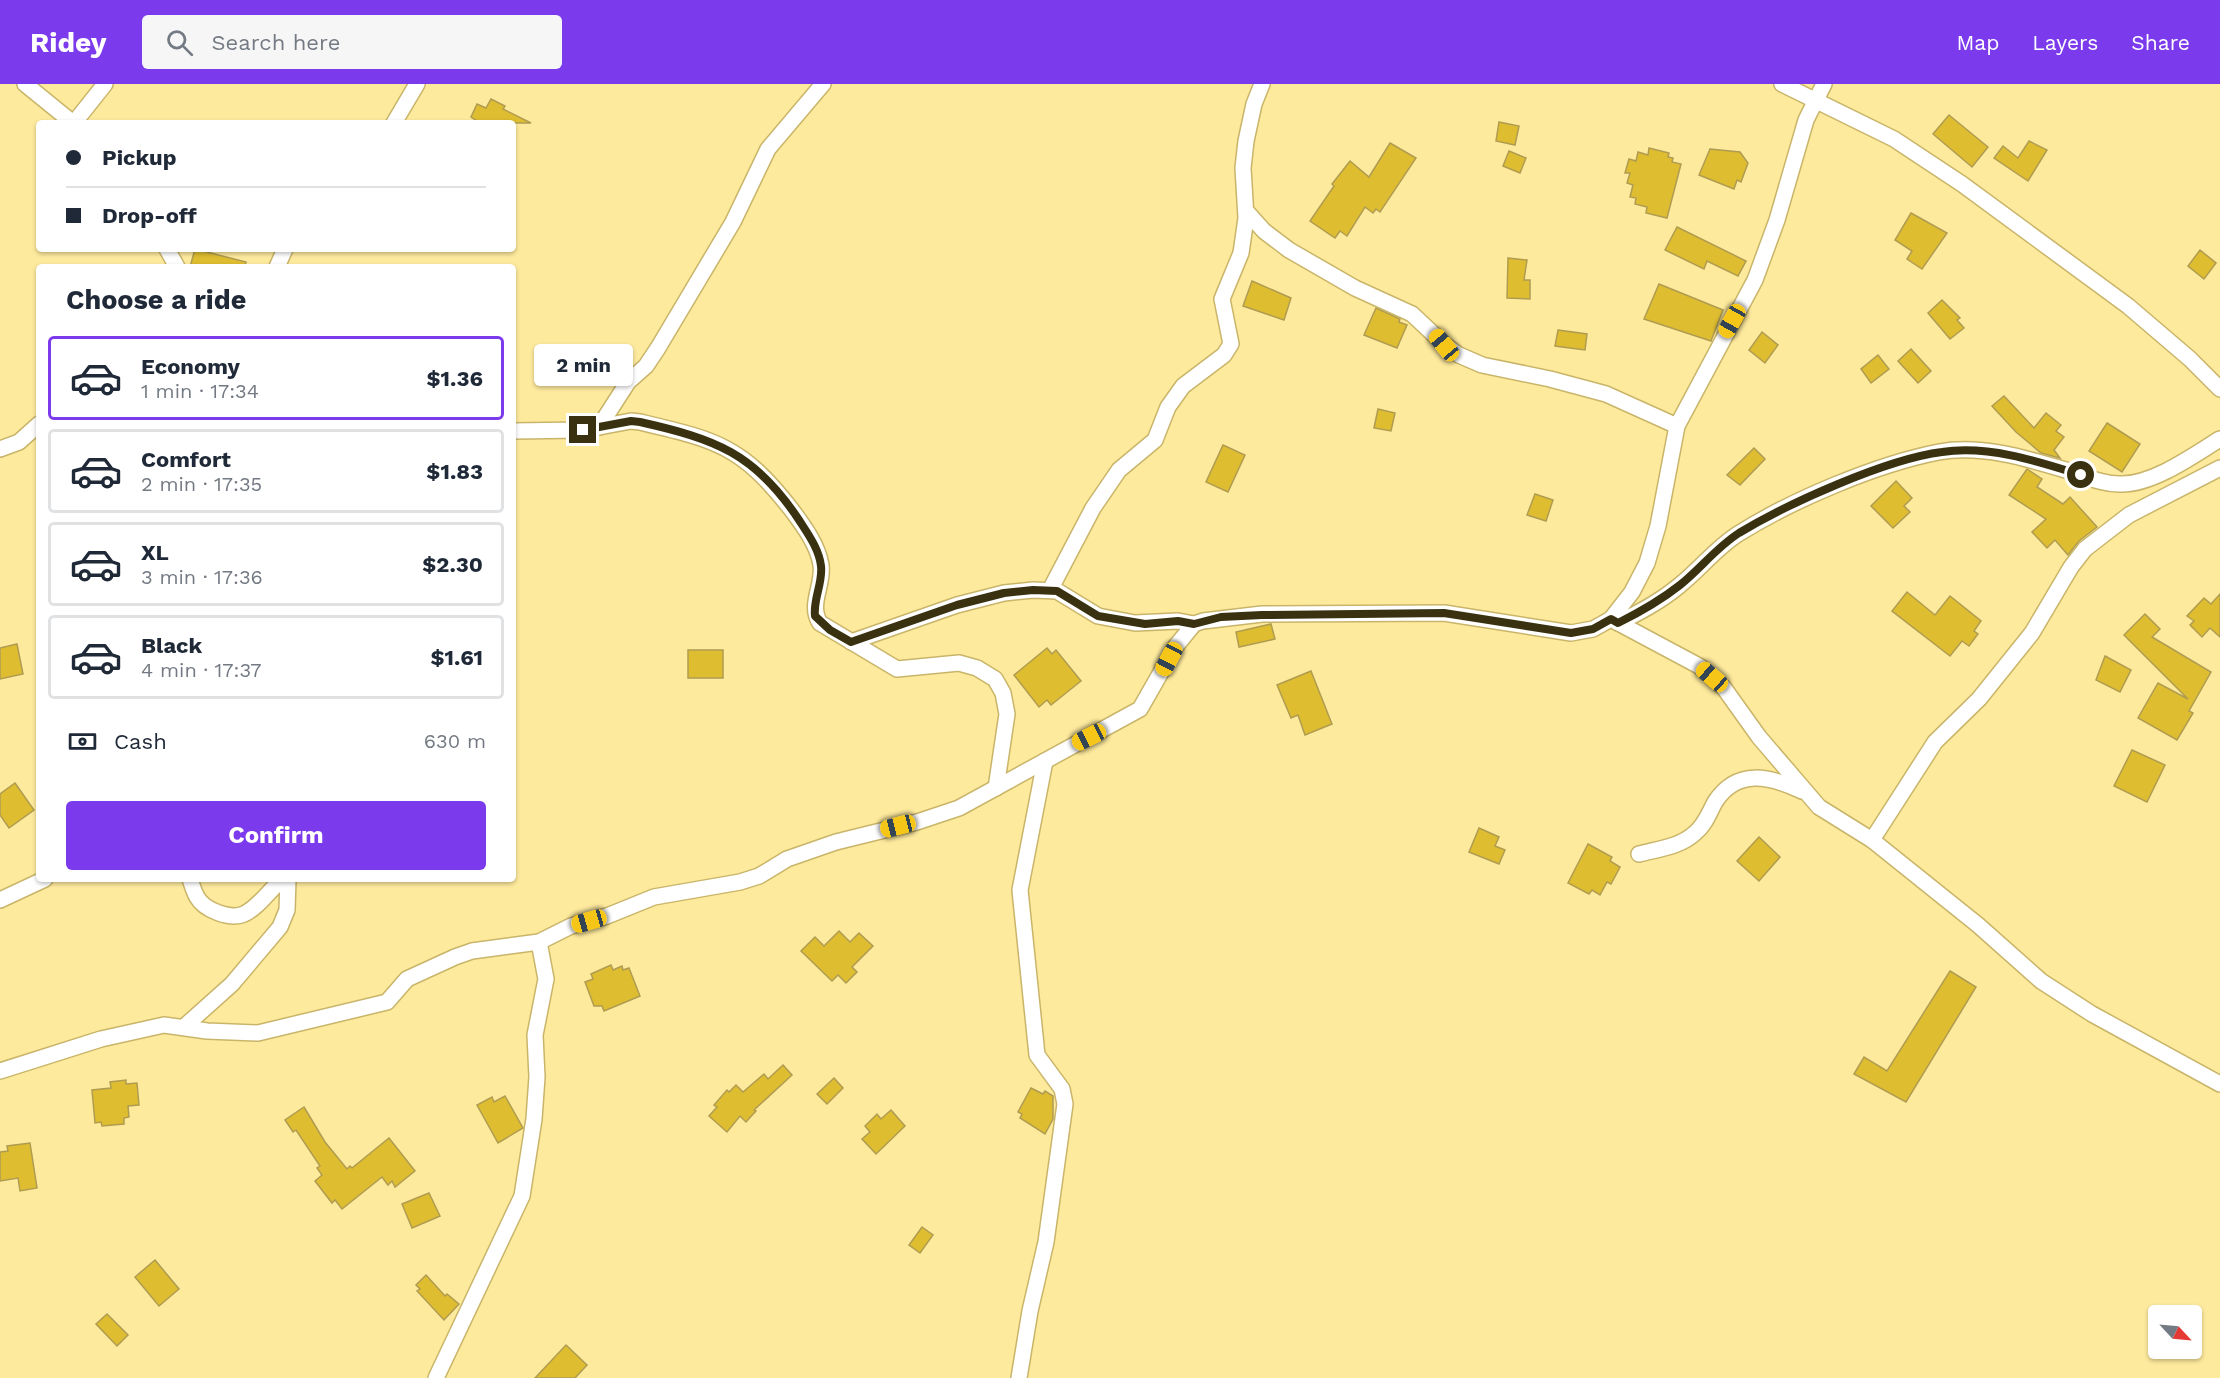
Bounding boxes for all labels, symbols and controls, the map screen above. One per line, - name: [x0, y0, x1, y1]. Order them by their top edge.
- search box: [142, 15, 562, 69]
- text: Ridey: [30, 26, 106, 59]
- icon: search: [163, 26, 196, 59]
- text: Search here: [211, 30, 340, 55]
- text: Map: [1956, 30, 1999, 55]
- text: Layers: [2032, 30, 2098, 55]
- text: Share: [2131, 30, 2190, 55]
- text: Pickup: [102, 145, 177, 170]
- text: Drop-off: [102, 203, 197, 228]
- text: Choose a ride: [66, 284, 246, 316]
- car: [1715, 301, 1749, 341]
- car: [1426, 325, 1462, 365]
- callout: 2 min: [534, 343, 632, 385]
- icon: car: [69, 351, 123, 405]
- text: 2 min: [556, 353, 611, 377]
- text: Economy: [141, 354, 240, 379]
- text: $1.36: [426, 366, 483, 391]
- text: 1 min · 17:34: [141, 379, 259, 403]
- route end: [569, 416, 596, 443]
- icon: car: [69, 444, 123, 498]
- text: Comfort: [141, 447, 231, 472]
- text: $1.83: [426, 459, 483, 484]
- route start: [2067, 461, 2094, 488]
- text: 2 min · 17:35: [141, 472, 262, 496]
- icon: car: [69, 537, 123, 591]
- text: XL: [141, 540, 169, 565]
- text: $2.30: [422, 552, 483, 577]
- text: 3 min · 17:36: [141, 565, 263, 589]
- icon: car: [69, 630, 123, 684]
- text: Black: [141, 633, 202, 658]
- car: [1153, 639, 1185, 679]
- text: $1.61: [431, 645, 483, 670]
- text: 4 min · 17:37: [141, 658, 262, 682]
- car: [1693, 658, 1731, 696]
- car: [1069, 721, 1109, 753]
- icon: cash: [66, 725, 99, 758]
- text: Cash: [114, 729, 167, 754]
- text: 630 m: [424, 729, 486, 753]
- button: Confirm: [66, 801, 486, 870]
- car: [878, 813, 918, 839]
- car: [569, 907, 609, 935]
- north arrow: [2148, 1305, 2202, 1359]
- map controls: [2148, 1305, 2202, 1359]

